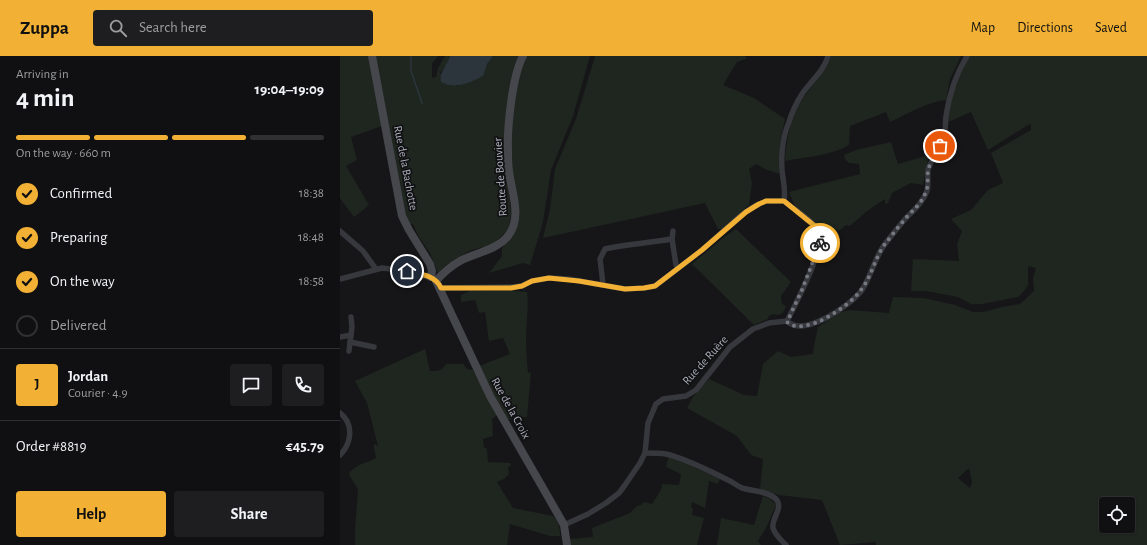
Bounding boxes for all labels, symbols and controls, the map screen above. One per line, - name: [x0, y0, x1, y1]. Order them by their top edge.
- search box: [93, 10, 373, 46]
- icon: search: [107, 17, 129, 39]
- text: Zuppa: [20, 19, 69, 38]
- text: Search here: [139, 20, 207, 35]
- text: Map: [971, 21, 995, 35]
- text: Directions: [1017, 21, 1073, 35]
- text: Saved: [1095, 21, 1127, 35]
- text: Arriving in: [16, 68, 69, 81]
- text: 19:04–19:09: [255, 82, 324, 97]
- text: 4 min: [16, 85, 75, 111]
- street label: Rue de la Bachotte: [392, 125, 420, 211]
- pin: [923, 129, 957, 163]
- icon: bag: [929, 135, 951, 157]
- street label: Route de Bouvier: [491, 137, 509, 217]
- text: On the way · 660 m: [16, 147, 111, 160]
- icon: check: [16, 183, 38, 205]
- text: Confirmed: [50, 186, 112, 201]
- text: 18:38: [299, 187, 324, 200]
- courier: [800, 223, 840, 263]
- icon: check: [16, 227, 38, 249]
- text: Preparing: [50, 230, 107, 245]
- text: 18:48: [298, 231, 324, 244]
- icon: bike: [809, 232, 831, 254]
- pin: [390, 254, 424, 288]
- icon: home: [396, 260, 418, 282]
- icon: check: [16, 271, 38, 293]
- text: On the way: [50, 274, 115, 289]
- text: 18:58: [299, 275, 324, 288]
- text: Delivered: [50, 318, 107, 333]
- street label: Rue de Ruère: [680, 333, 730, 387]
- button: chat: [230, 364, 272, 406]
- button: phone: [282, 364, 324, 406]
- text: Jordan: [68, 369, 108, 384]
- street label: Rue de la Croix: [489, 375, 533, 441]
- text: J: [34, 377, 40, 392]
- text: Courier · 4.9: [68, 387, 128, 400]
- text: Order #8819: [16, 439, 87, 454]
- text: €45.79: [286, 439, 324, 454]
- button: Help: [16, 491, 166, 537]
- button: Share: [174, 491, 324, 537]
- map controls: [1099, 497, 1135, 533]
- button: locate: [1099, 497, 1135, 533]

